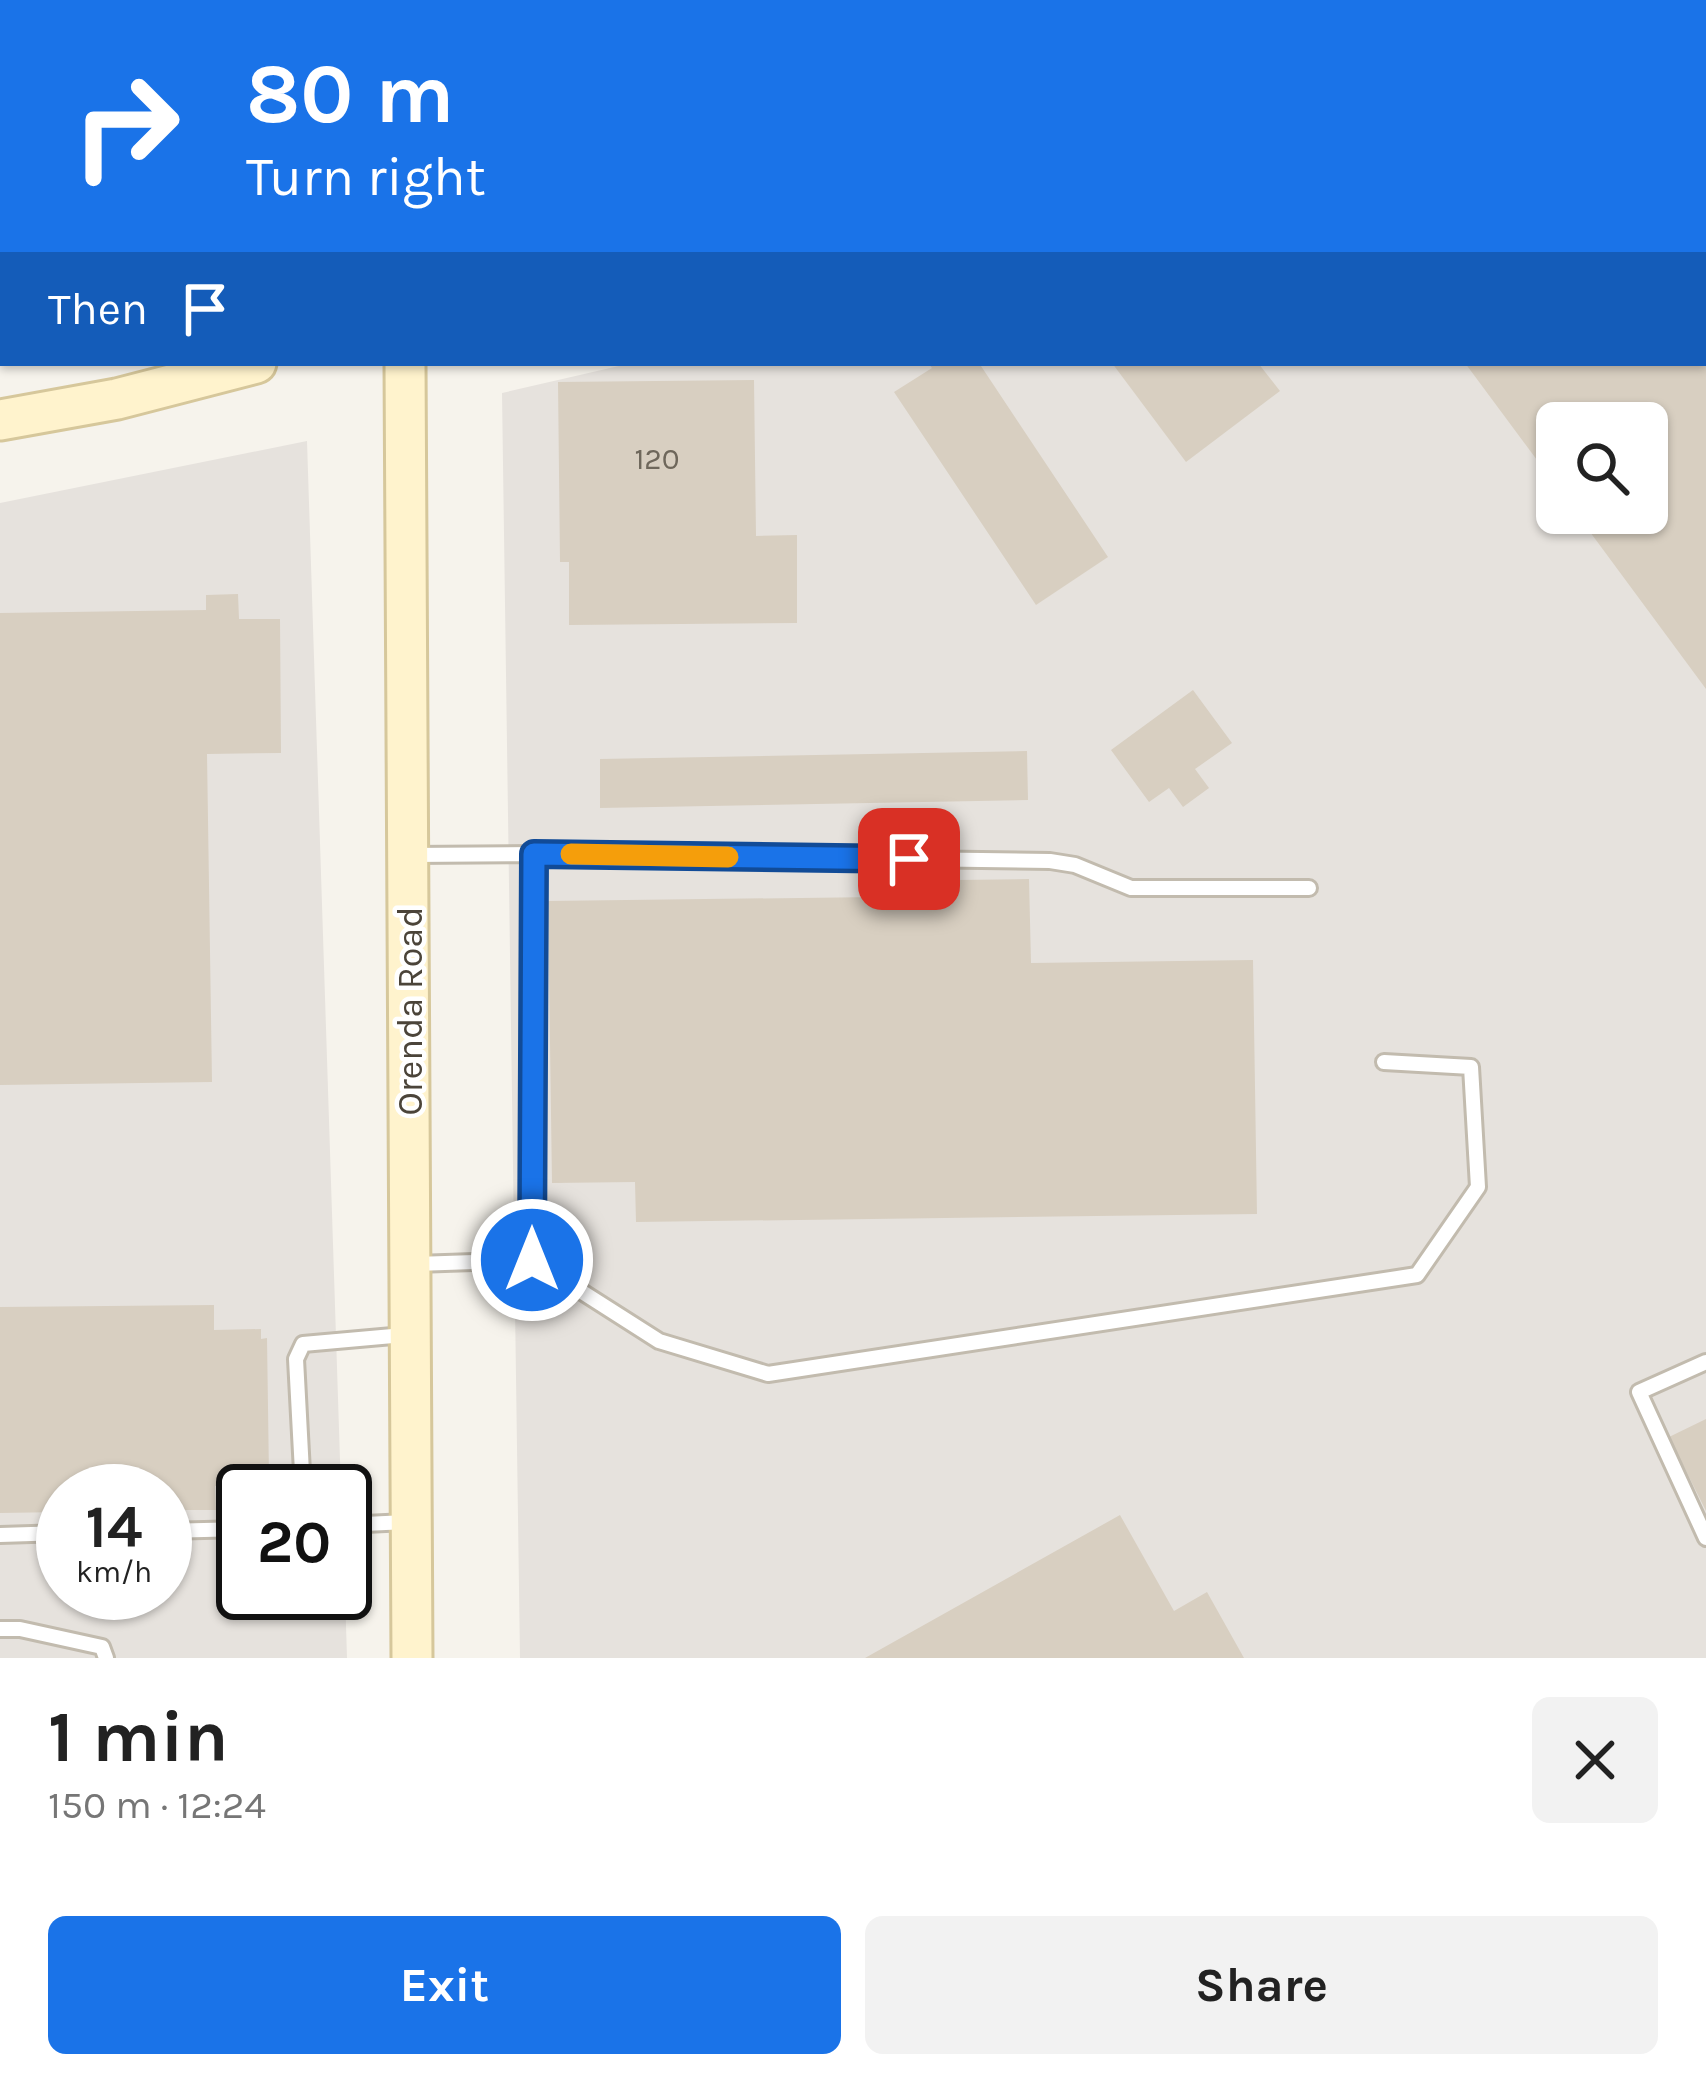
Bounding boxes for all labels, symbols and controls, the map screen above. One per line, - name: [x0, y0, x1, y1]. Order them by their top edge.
- text: 80 m: [246, 45, 454, 143]
- icon: right: [48, 48, 204, 204]
- text: Turn right: [246, 145, 486, 209]
- icon: arrive: [172, 276, 238, 342]
- text: Then: [48, 283, 148, 335]
- map controls: [1536, 402, 1668, 534]
- button: search: [1536, 402, 1668, 534]
- house number: 120: [634, 441, 680, 477]
- pin: [858, 808, 960, 910]
- icon: arrive: [876, 826, 942, 892]
- street label: Orenda Road: [389, 906, 431, 1116]
- position arrow: [469, 1197, 595, 1323]
- speed limit sign: 20: [216, 1464, 372, 1620]
- text: 14: [85, 1492, 143, 1562]
- text: km/h: [76, 1554, 152, 1590]
- text: 1 min: [48, 1695, 229, 1779]
- button: close: [1532, 1697, 1658, 1823]
- text: 150 m · 12:24: [48, 1782, 266, 1828]
- button: Exit: [48, 1916, 841, 2054]
- button: Share: [865, 1916, 1658, 2054]

